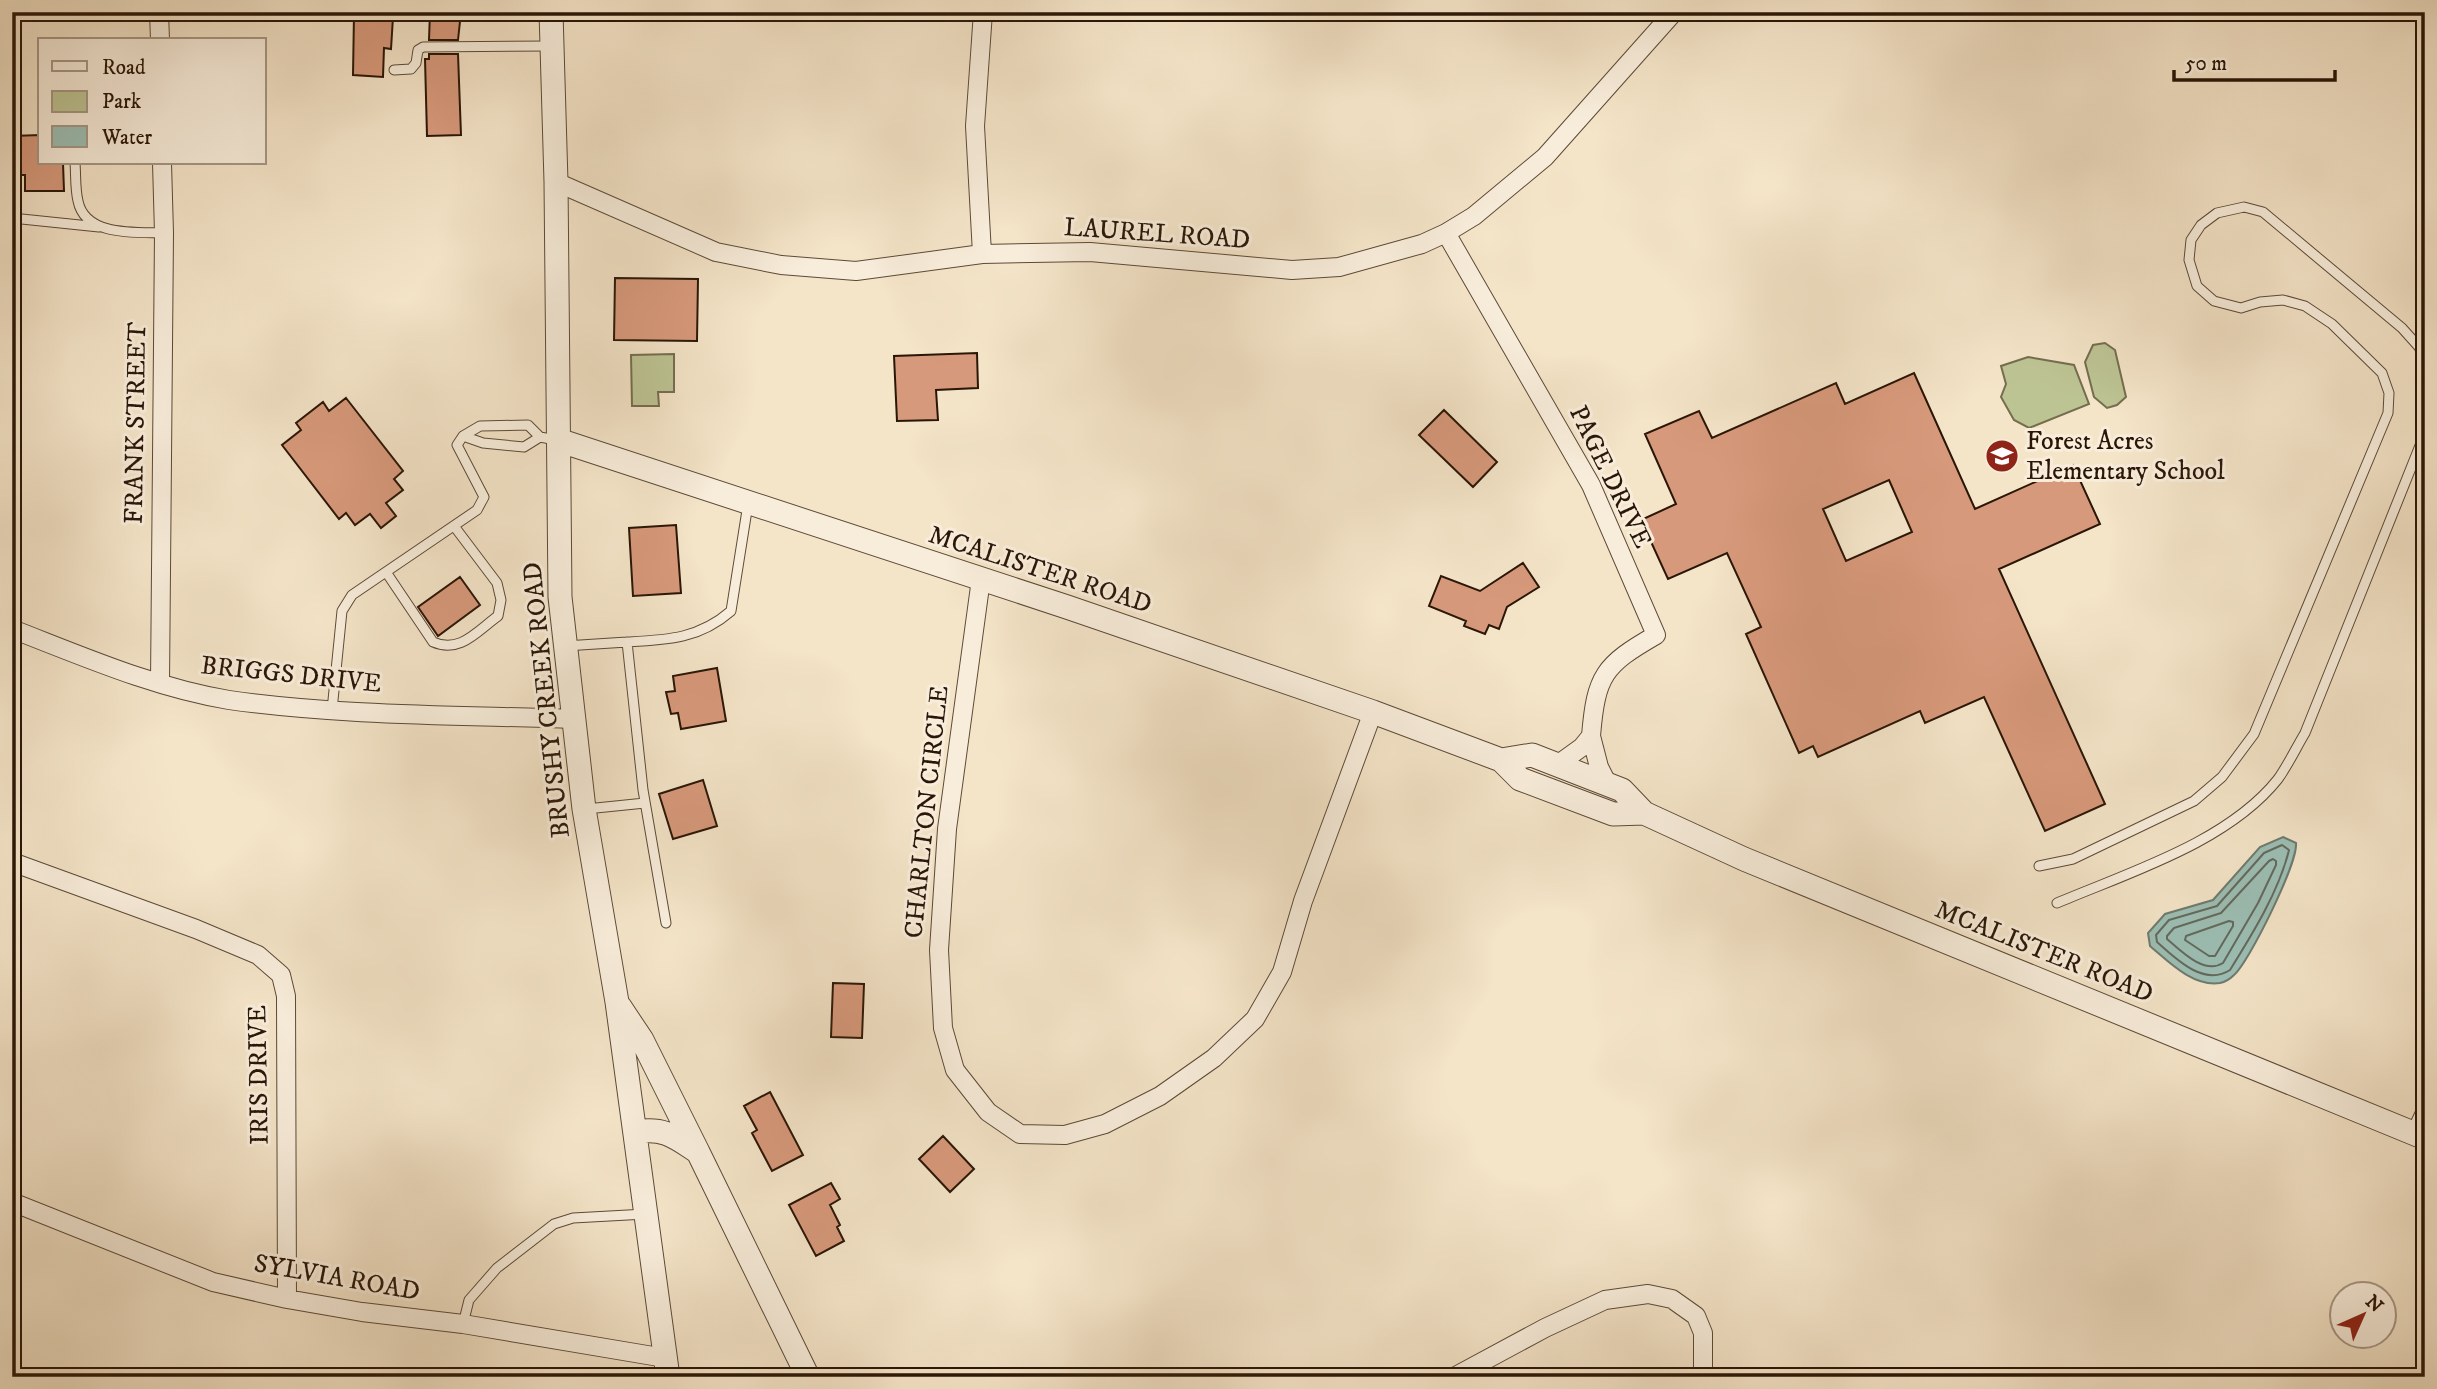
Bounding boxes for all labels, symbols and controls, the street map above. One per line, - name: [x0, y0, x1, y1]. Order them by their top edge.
- legend: [38, 38, 266, 164]
- scale bar: [2174, 38, 2336, 82]
- text: 50 m: [2185, 51, 2227, 77]
- text: Road: [102, 55, 146, 81]
- text: Park: [102, 89, 142, 115]
- text: Water: [101, 125, 152, 151]
- street label: LAUREL ROAD: [1063, 211, 1251, 257]
- street label: FRANK STREET: [118, 321, 154, 524]
- street label: PAGE DRIVE: [1561, 400, 1659, 554]
- place label: Forest Acres Elementary School: [2026, 425, 2225, 488]
- school or university icon: Forest Acres Elementary School: [1983, 437, 2021, 475]
- street label: MCALISTER ROAD: [924, 518, 1156, 622]
- street label: BRUSHY CREEK ROAD: [516, 560, 578, 840]
- street label: BRIGGS DRIVE: [199, 649, 383, 701]
- street label: CHARLTON CIRCLE: [897, 684, 957, 940]
- street label: MCALISTER ROAD: [1930, 893, 2158, 1011]
- street label: IRIS DRIVE: [241, 1005, 277, 1145]
- street label: SYLVIA ROAD: [251, 1247, 423, 1309]
- north arrow: [2328, 1280, 2398, 1350]
- text: N: [2360, 1290, 2388, 1318]

